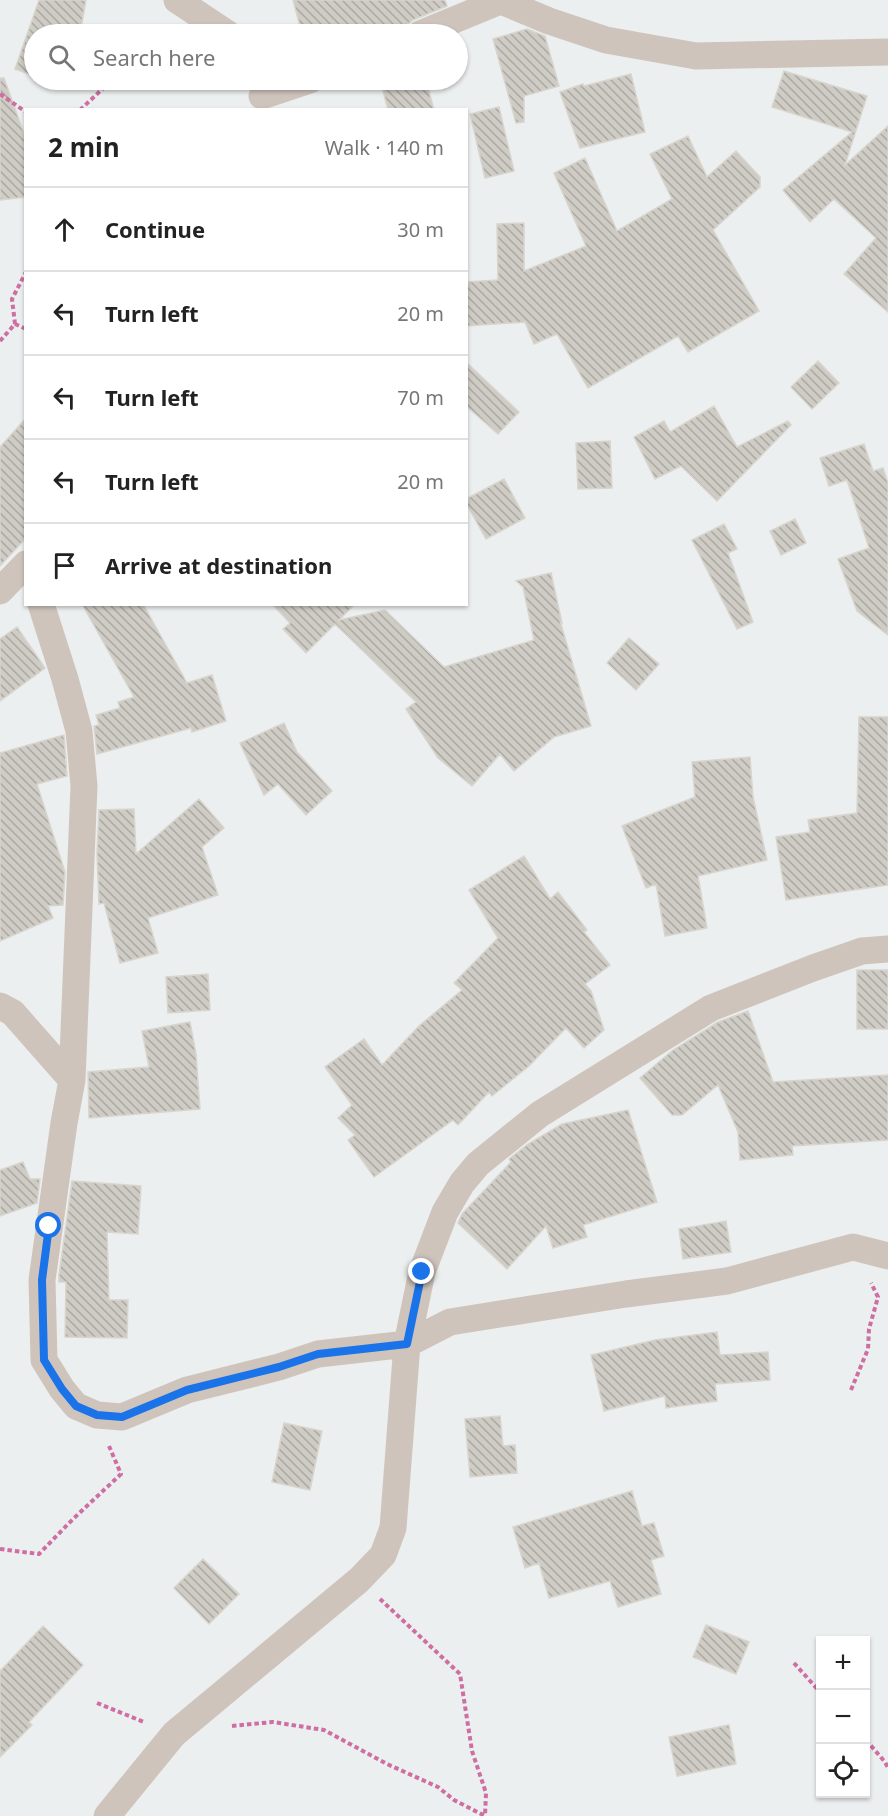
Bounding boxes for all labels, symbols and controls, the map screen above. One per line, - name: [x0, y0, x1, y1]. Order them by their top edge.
- search box: [24, 24, 468, 90]
- icon: search: [45, 41, 78, 74]
- text: Search here: [93, 42, 215, 72]
- text: 2 min: [48, 129, 120, 165]
- text: Walk · 140 m: [325, 134, 444, 161]
- icon: ahead: [48, 213, 81, 246]
- text: Continue: [105, 214, 205, 244]
- text: 30 m: [397, 216, 444, 243]
- icon: left: [48, 297, 81, 330]
- text: Turn left: [105, 298, 199, 328]
- text: 20 m: [397, 300, 444, 327]
- icon: left: [48, 381, 81, 414]
- text: Turn left: [105, 382, 199, 412]
- text: 70 m: [397, 384, 444, 411]
- icon: left: [48, 465, 81, 498]
- text: Turn left: [105, 466, 199, 496]
- text: 20 m: [397, 468, 444, 495]
- icon: arrive: [48, 549, 81, 582]
- text: Arrive at destination: [105, 550, 332, 580]
- route start: [35, 1212, 61, 1238]
- route end: [408, 1258, 434, 1284]
- map controls: [816, 1636, 870, 1798]
- button: +: [816, 1636, 870, 1690]
- button: −: [816, 1690, 870, 1744]
- button: locate: [816, 1744, 870, 1798]

